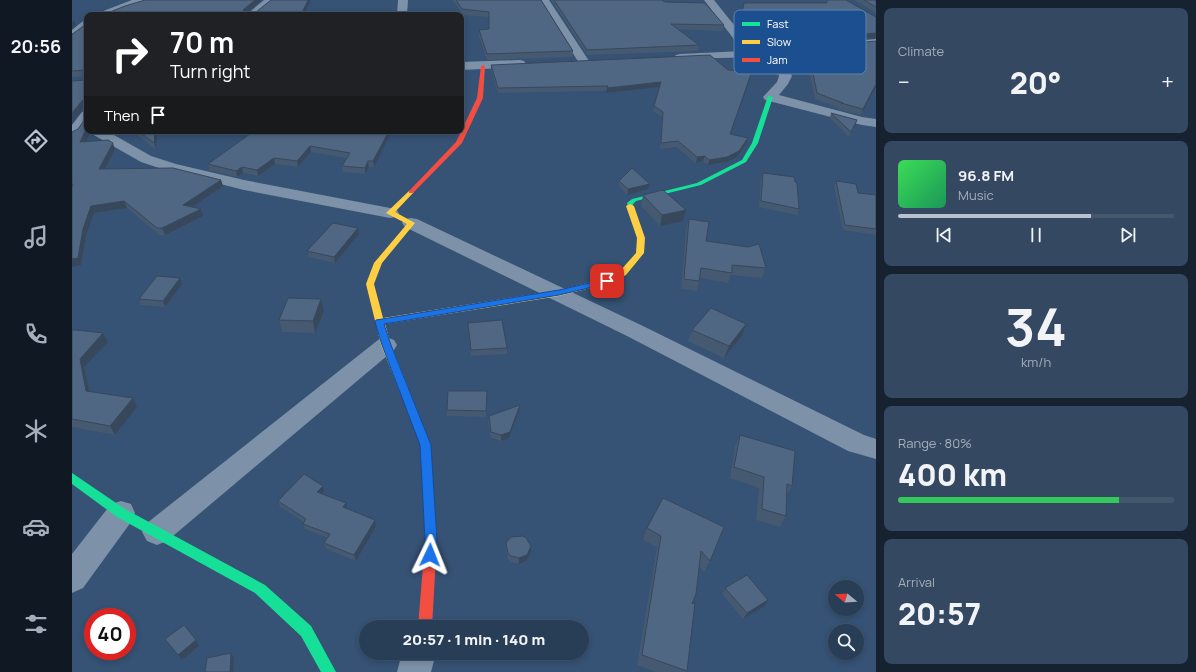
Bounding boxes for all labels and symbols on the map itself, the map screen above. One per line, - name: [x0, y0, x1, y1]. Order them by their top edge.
- legend: [734, 10, 866, 74]
- text: Fast: [767, 16, 789, 31]
- text: Slow: [767, 34, 792, 49]
- text: Jam: [767, 52, 788, 67]
- pin: [590, 264, 624, 298]
- position arrow: [409, 534, 451, 576]
- north arrow: [828, 580, 864, 616]
- speed limit sign: 40: [84, 608, 136, 660]

